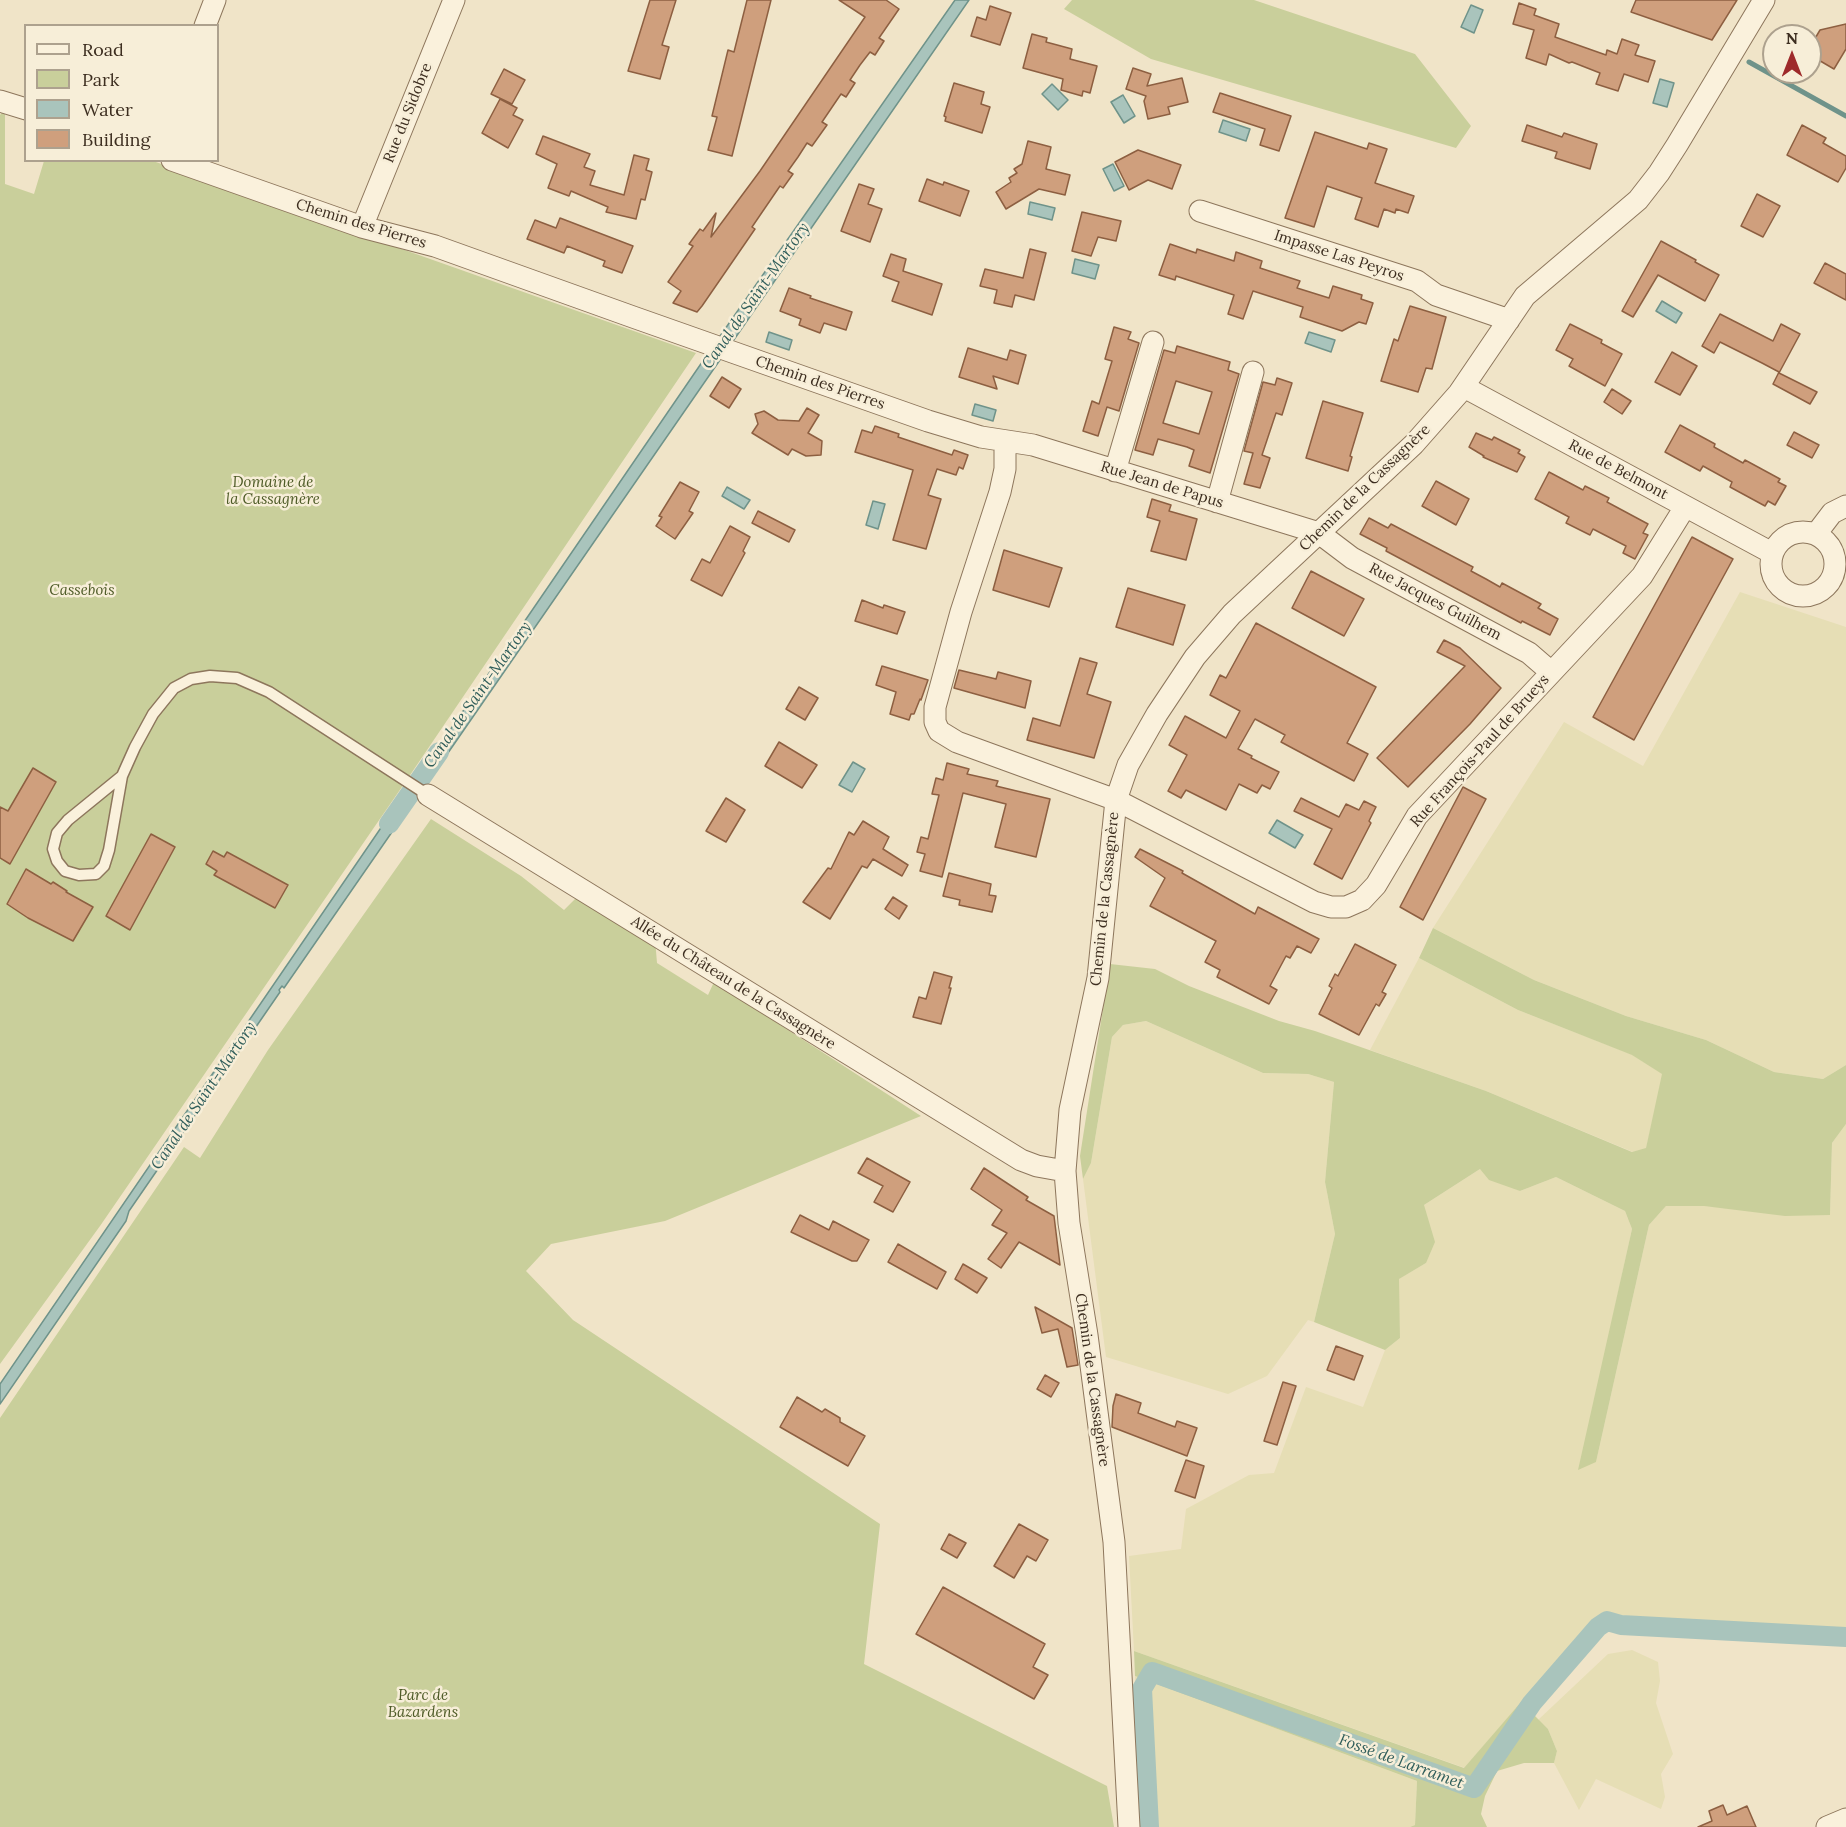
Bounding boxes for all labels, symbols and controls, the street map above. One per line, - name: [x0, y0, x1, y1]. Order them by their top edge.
- legend: [24, 24, 219, 162]
- north arrow: [1762, 24, 1822, 84]
- text: N: [1786, 28, 1798, 48]
- text: Road: [82, 38, 124, 61]
- street label: Rue du Sidobre: [380, 61, 436, 165]
- text: Park: [82, 68, 119, 91]
- text: Water: [82, 98, 133, 121]
- text: Building: [82, 128, 150, 151]
- street label: Chemin des Pierres: [294, 196, 428, 252]
- water label: Canal de Saint-Martory: [698, 219, 814, 373]
- street label: Impasse Las Peyros: [1272, 226, 1406, 286]
- street label: Chemin des Pierres: [753, 352, 887, 414]
- street label: Chemin de la Cassagnère: [1296, 421, 1434, 555]
- street label: Rue de Belmont: [1565, 436, 1671, 504]
- street label: Rue Jean de Papus: [1098, 458, 1226, 512]
- park label: Domaine de la Cassagnère: [226, 474, 320, 509]
- street label: Rue Jacques Guilhem: [1366, 559, 1504, 645]
- park label: Cassebois: [49, 582, 115, 600]
- water label: Canal de Saint-Martory: [420, 618, 536, 772]
- street label: Rue François-Paul de Brueys: [1407, 671, 1553, 831]
- street label: Chemin de la Cassagnère: [1087, 811, 1123, 987]
- street label: Allée du Château de la Cassagnère: [627, 912, 839, 1054]
- water label: Canal de Saint-Martory: [147, 1018, 261, 1174]
- street label: Chemin de la Cassagnère: [1071, 1292, 1113, 1468]
- park label: Parc de Bazardens: [388, 1687, 458, 1722]
- water label: Fossé de Larramet: [1336, 1731, 1466, 1793]

